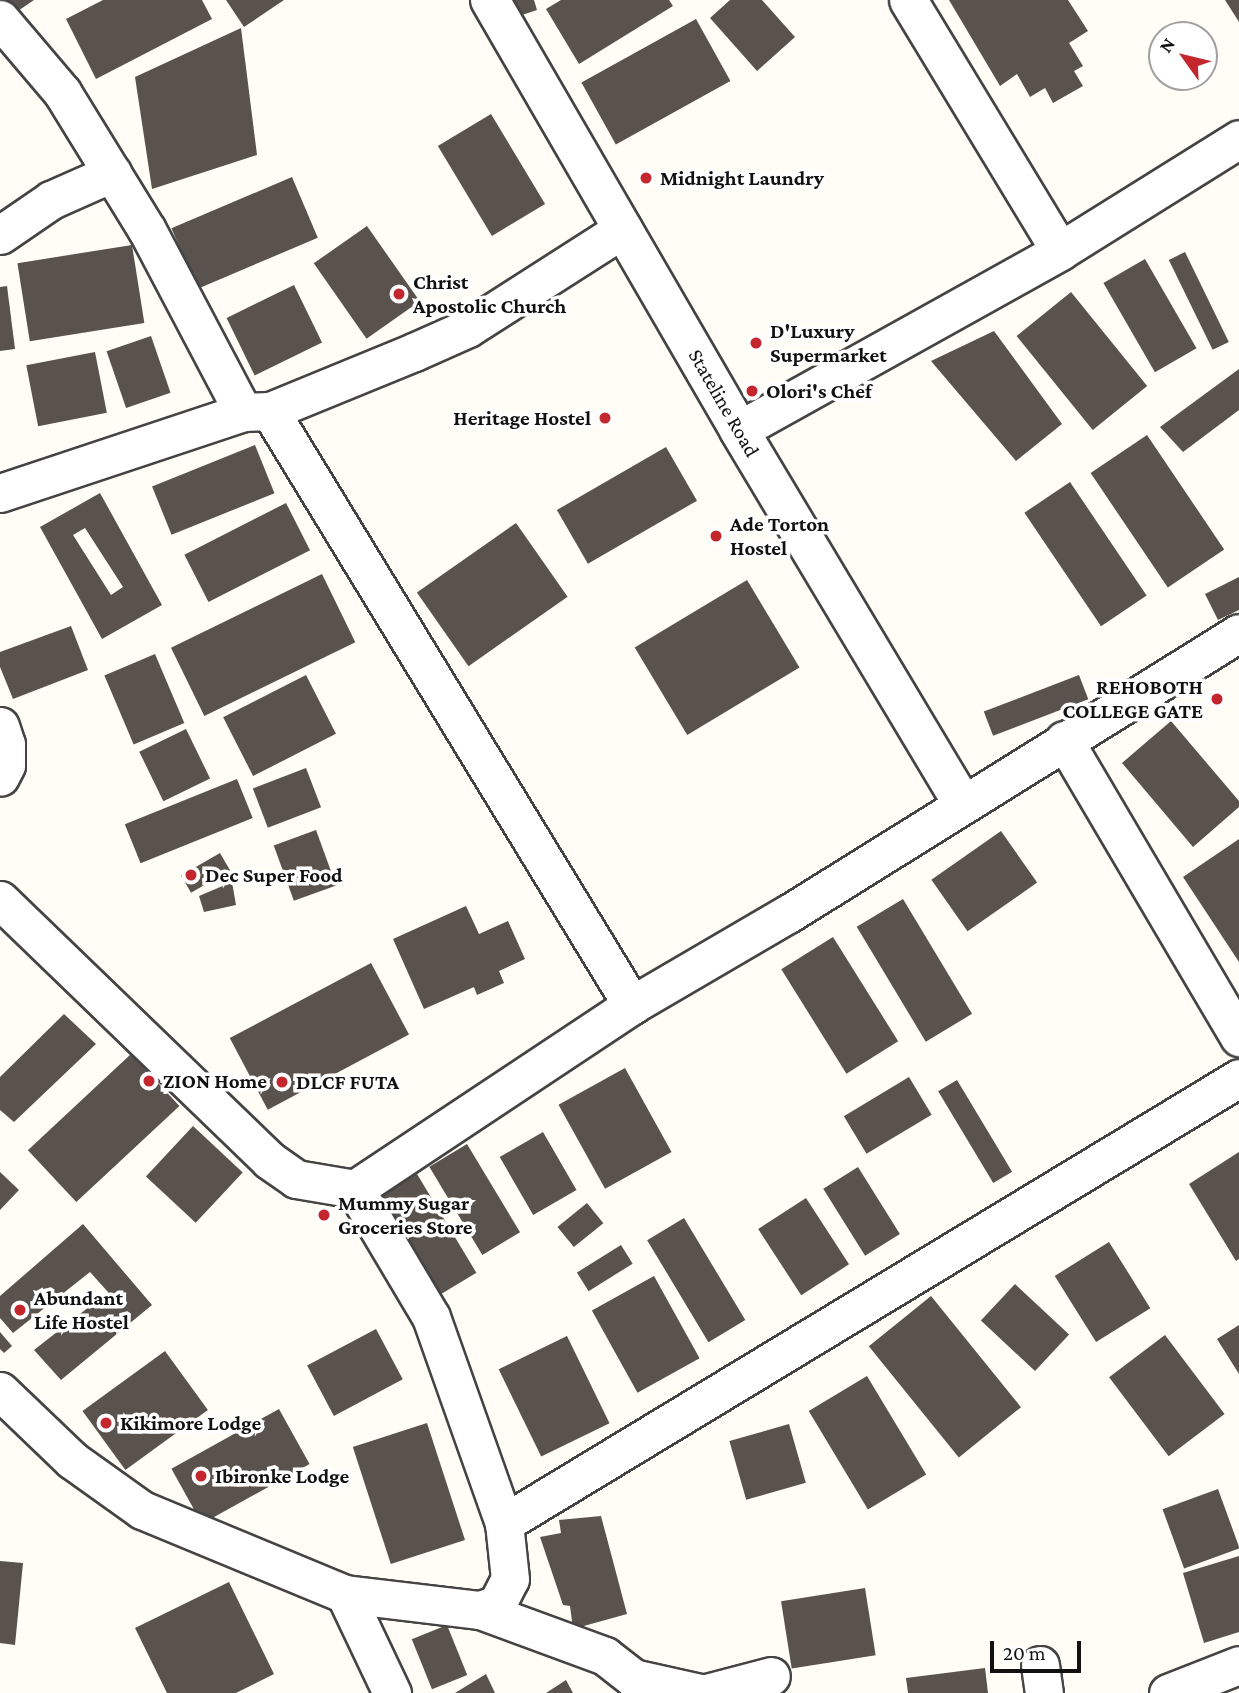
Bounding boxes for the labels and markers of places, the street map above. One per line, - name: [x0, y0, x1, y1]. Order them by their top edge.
- place label: Midnight Laundry: [660, 165, 824, 191]
- marker: Midnight Laundry: [638, 170, 654, 186]
- place label: Christ Apostolic Church: [413, 269, 566, 319]
- marker: Christ Apostolic Church: [391, 286, 407, 302]
- place label: D'Luxury Supermarket: [770, 318, 887, 368]
- marker: D'Luxury Supermarket: [748, 335, 764, 351]
- place label: Olori's Chef: [766, 378, 872, 404]
- marker: Olori's Chef: [744, 383, 760, 399]
- place label: Heritage Hostel: [453, 405, 591, 431]
- marker: Heritage Hostel: [597, 410, 613, 426]
- place label: Ade Torton Hostel: [730, 511, 829, 561]
- marker: Ade Torton Hostel: [708, 528, 724, 544]
- place label: REHOBOTH COLLEGE GATE: [1062, 674, 1203, 724]
- marker: REHOBOTH COLLEGE GATE: [1209, 691, 1225, 707]
- place label: Dec Super Food: [205, 862, 343, 888]
- marker: Dec Super Food: [183, 867, 199, 883]
- place label: ZION Home: [163, 1068, 267, 1094]
- place label: DLCF FUTA: [296, 1069, 399, 1095]
- marker: ZION Home: [141, 1073, 157, 1089]
- marker: DLCF FUTA: [274, 1074, 290, 1090]
- place label: Mummy Sugar Groceries Store: [338, 1190, 473, 1240]
- marker: Mummy Sugar Groceries Store: [316, 1207, 332, 1223]
- place label: Abundant Life Hostel: [34, 1285, 129, 1335]
- marker: Abundant Life Hostel: [12, 1302, 28, 1318]
- place label: Kikimore Lodge: [120, 1410, 261, 1436]
- marker: Kikimore Lodge: [98, 1415, 114, 1431]
- place label: Ibironke Lodge: [215, 1463, 349, 1489]
- marker: Ibironke Lodge: [193, 1468, 209, 1484]

